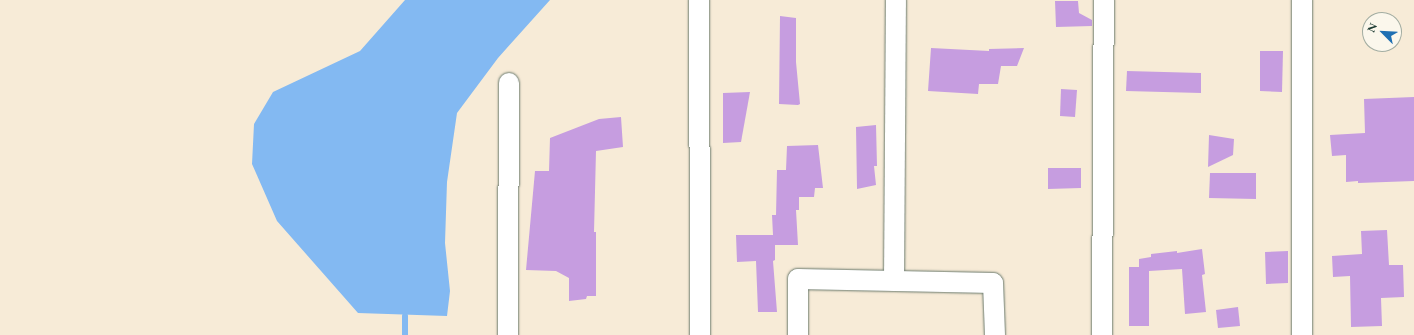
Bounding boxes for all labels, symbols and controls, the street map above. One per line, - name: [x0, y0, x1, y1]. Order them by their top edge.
- north arrow: [1362, 12, 1402, 52]
- text: N: [1364, 21, 1380, 34]

